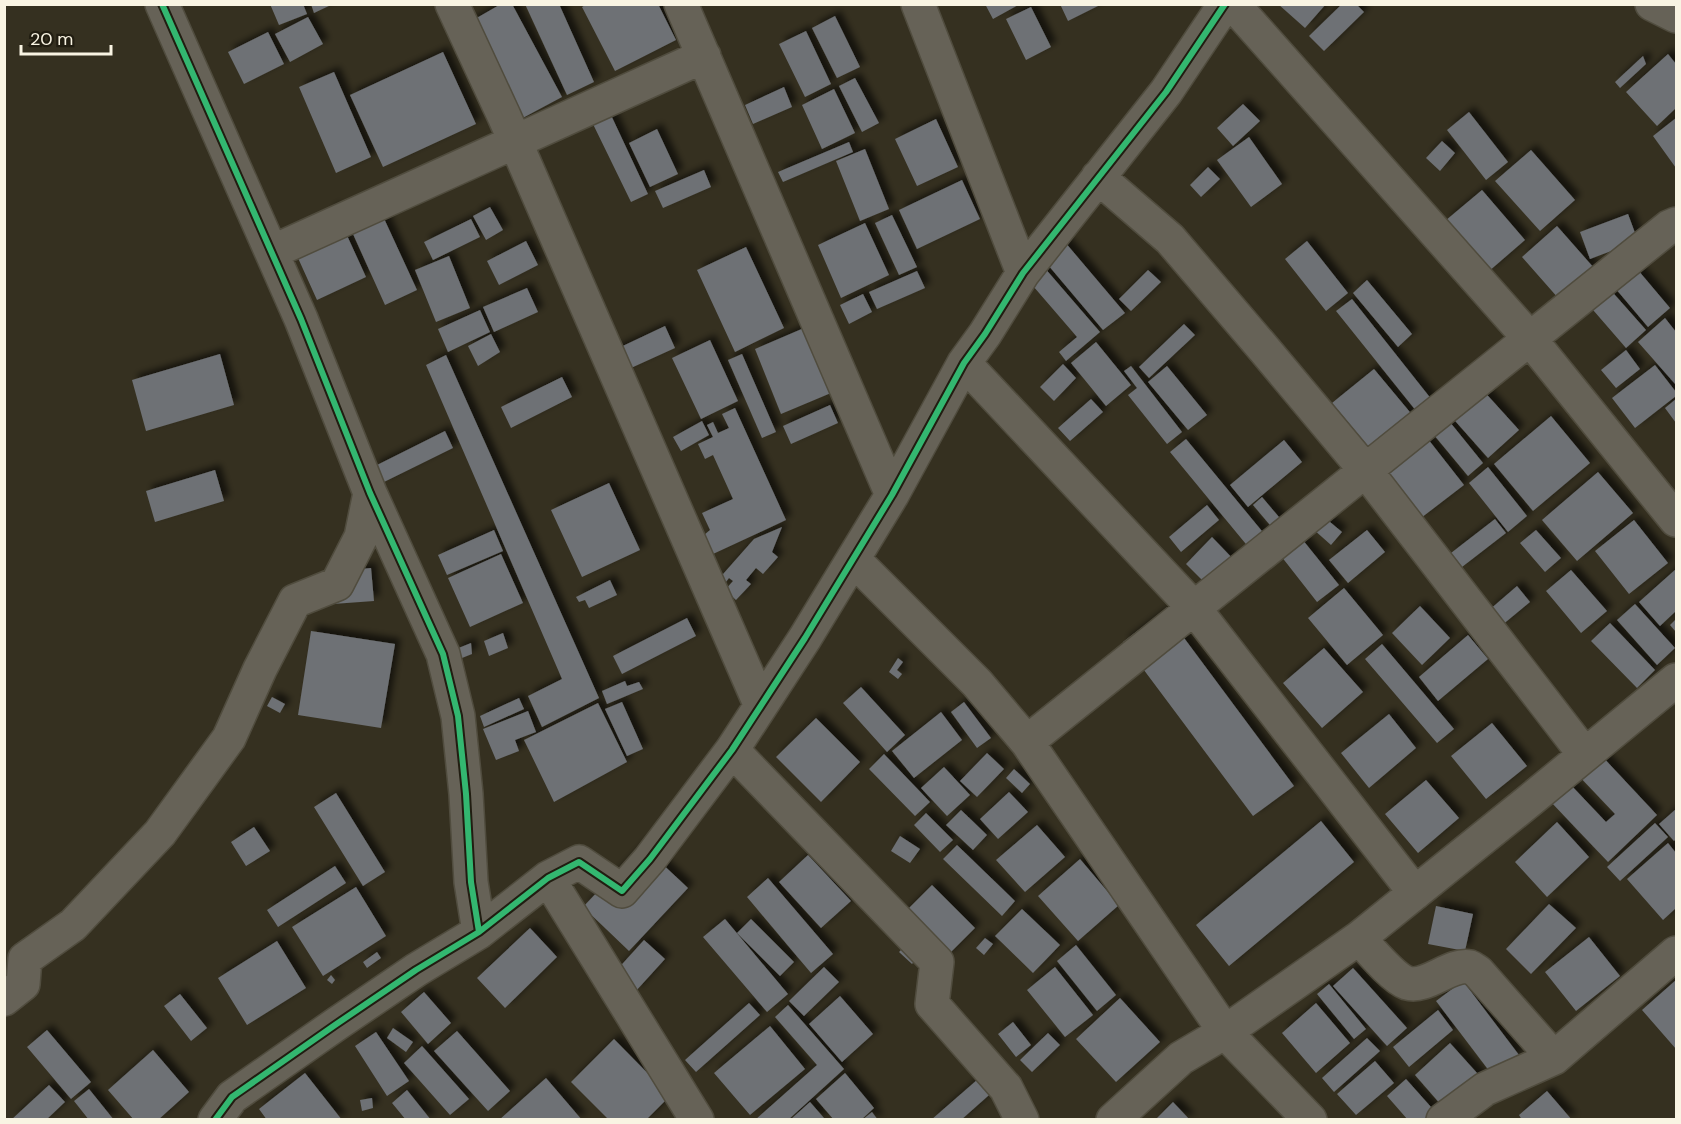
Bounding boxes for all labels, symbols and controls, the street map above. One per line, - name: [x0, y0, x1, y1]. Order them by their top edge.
- scale bar: [21, 18, 111, 56]
- text: 20 m: [30, 27, 73, 51]

